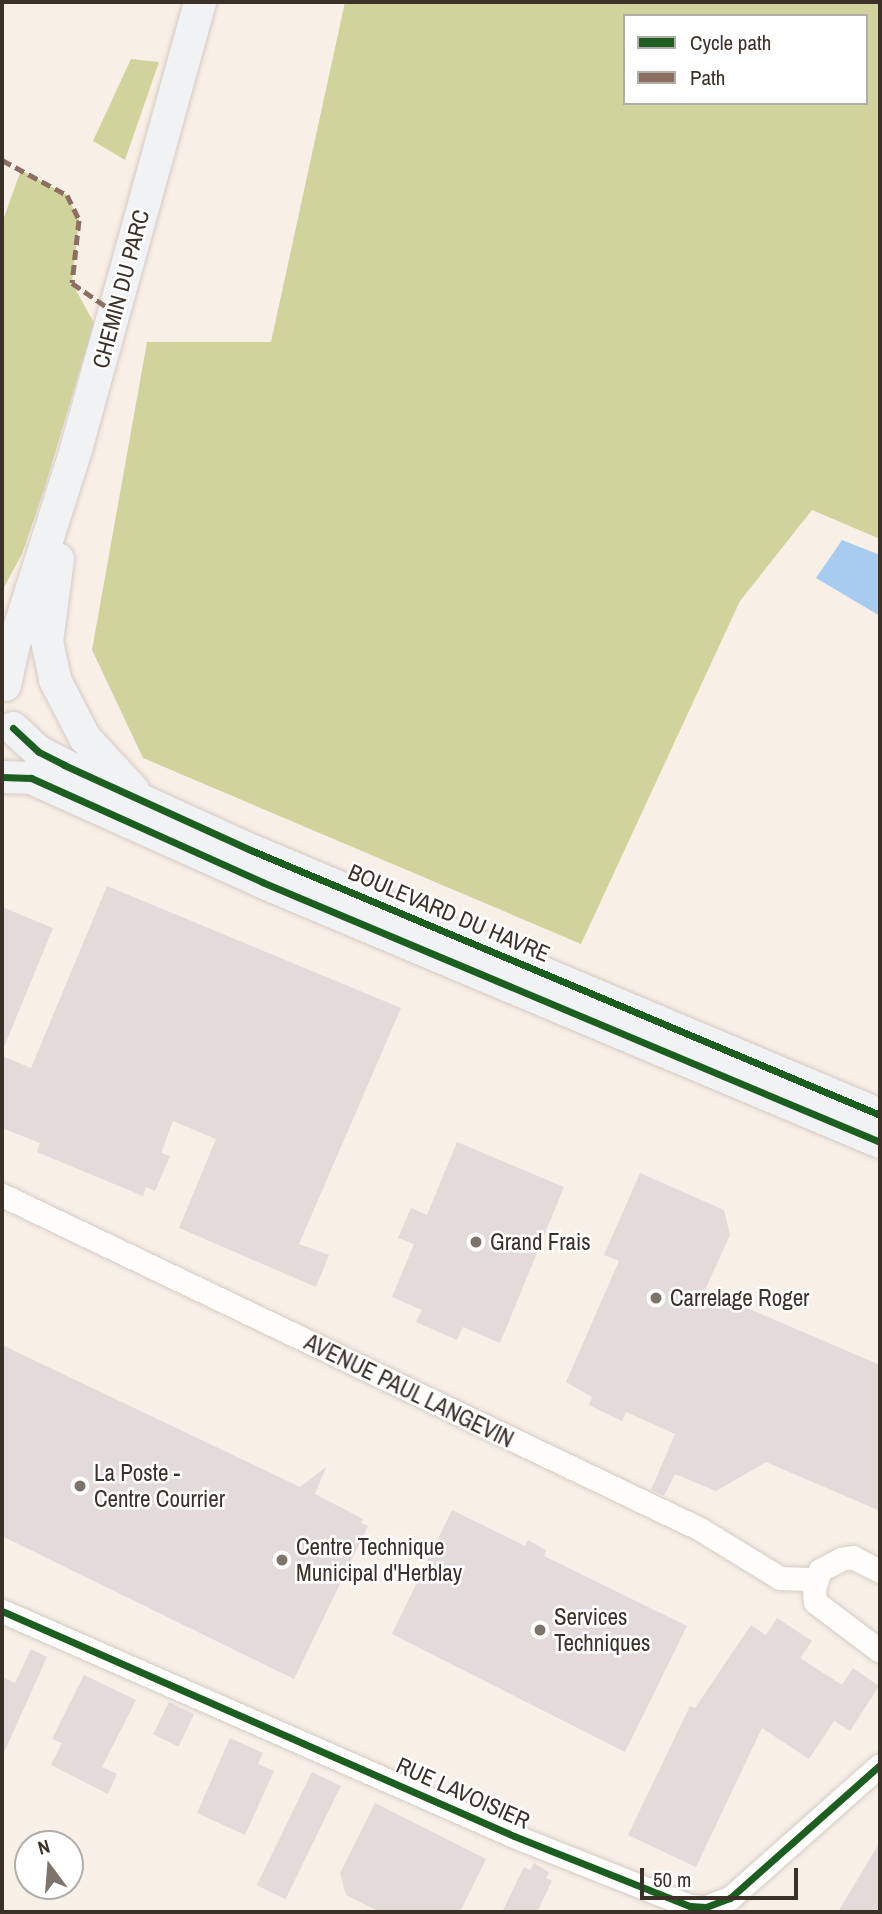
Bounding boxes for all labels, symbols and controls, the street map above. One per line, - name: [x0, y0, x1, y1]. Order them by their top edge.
- legend: [623, 14, 868, 105]
- text: Cycle path: [690, 28, 771, 57]
- text: Path: [690, 63, 725, 92]
- street label: CHEMIN DU PARC: [87, 207, 155, 371]
- street label: BOULEVARD DU HAVRE: [344, 858, 554, 968]
- place label: Grand Frais: [490, 1228, 591, 1256]
- marker: Grand Frais: [468, 1234, 484, 1250]
- place label: Carrelage Roger: [670, 1284, 809, 1312]
- marker: Carrelage Roger: [648, 1290, 664, 1306]
- street label: AVENUE PAUL LANGEVIN: [300, 1328, 518, 1454]
- place label: La Poste - Centre Courrier: [94, 1459, 225, 1513]
- marker: La Poste - Centre Courrier: [72, 1478, 88, 1494]
- place label: Centre Technique Municipal d'Herblay: [296, 1533, 462, 1587]
- marker: Centre Technique Municipal d'Herblay: [274, 1552, 290, 1568]
- place label: Services Techniques: [554, 1603, 650, 1657]
- marker: Services Techniques: [532, 1622, 548, 1638]
- street label: RUE LAVOISIER: [392, 1751, 534, 1835]
- north arrow: [14, 1830, 84, 1900]
- text: N: [35, 1833, 53, 1861]
- scale bar: [644, 1854, 802, 1898]
- text: 50 m: [653, 1865, 691, 1894]

